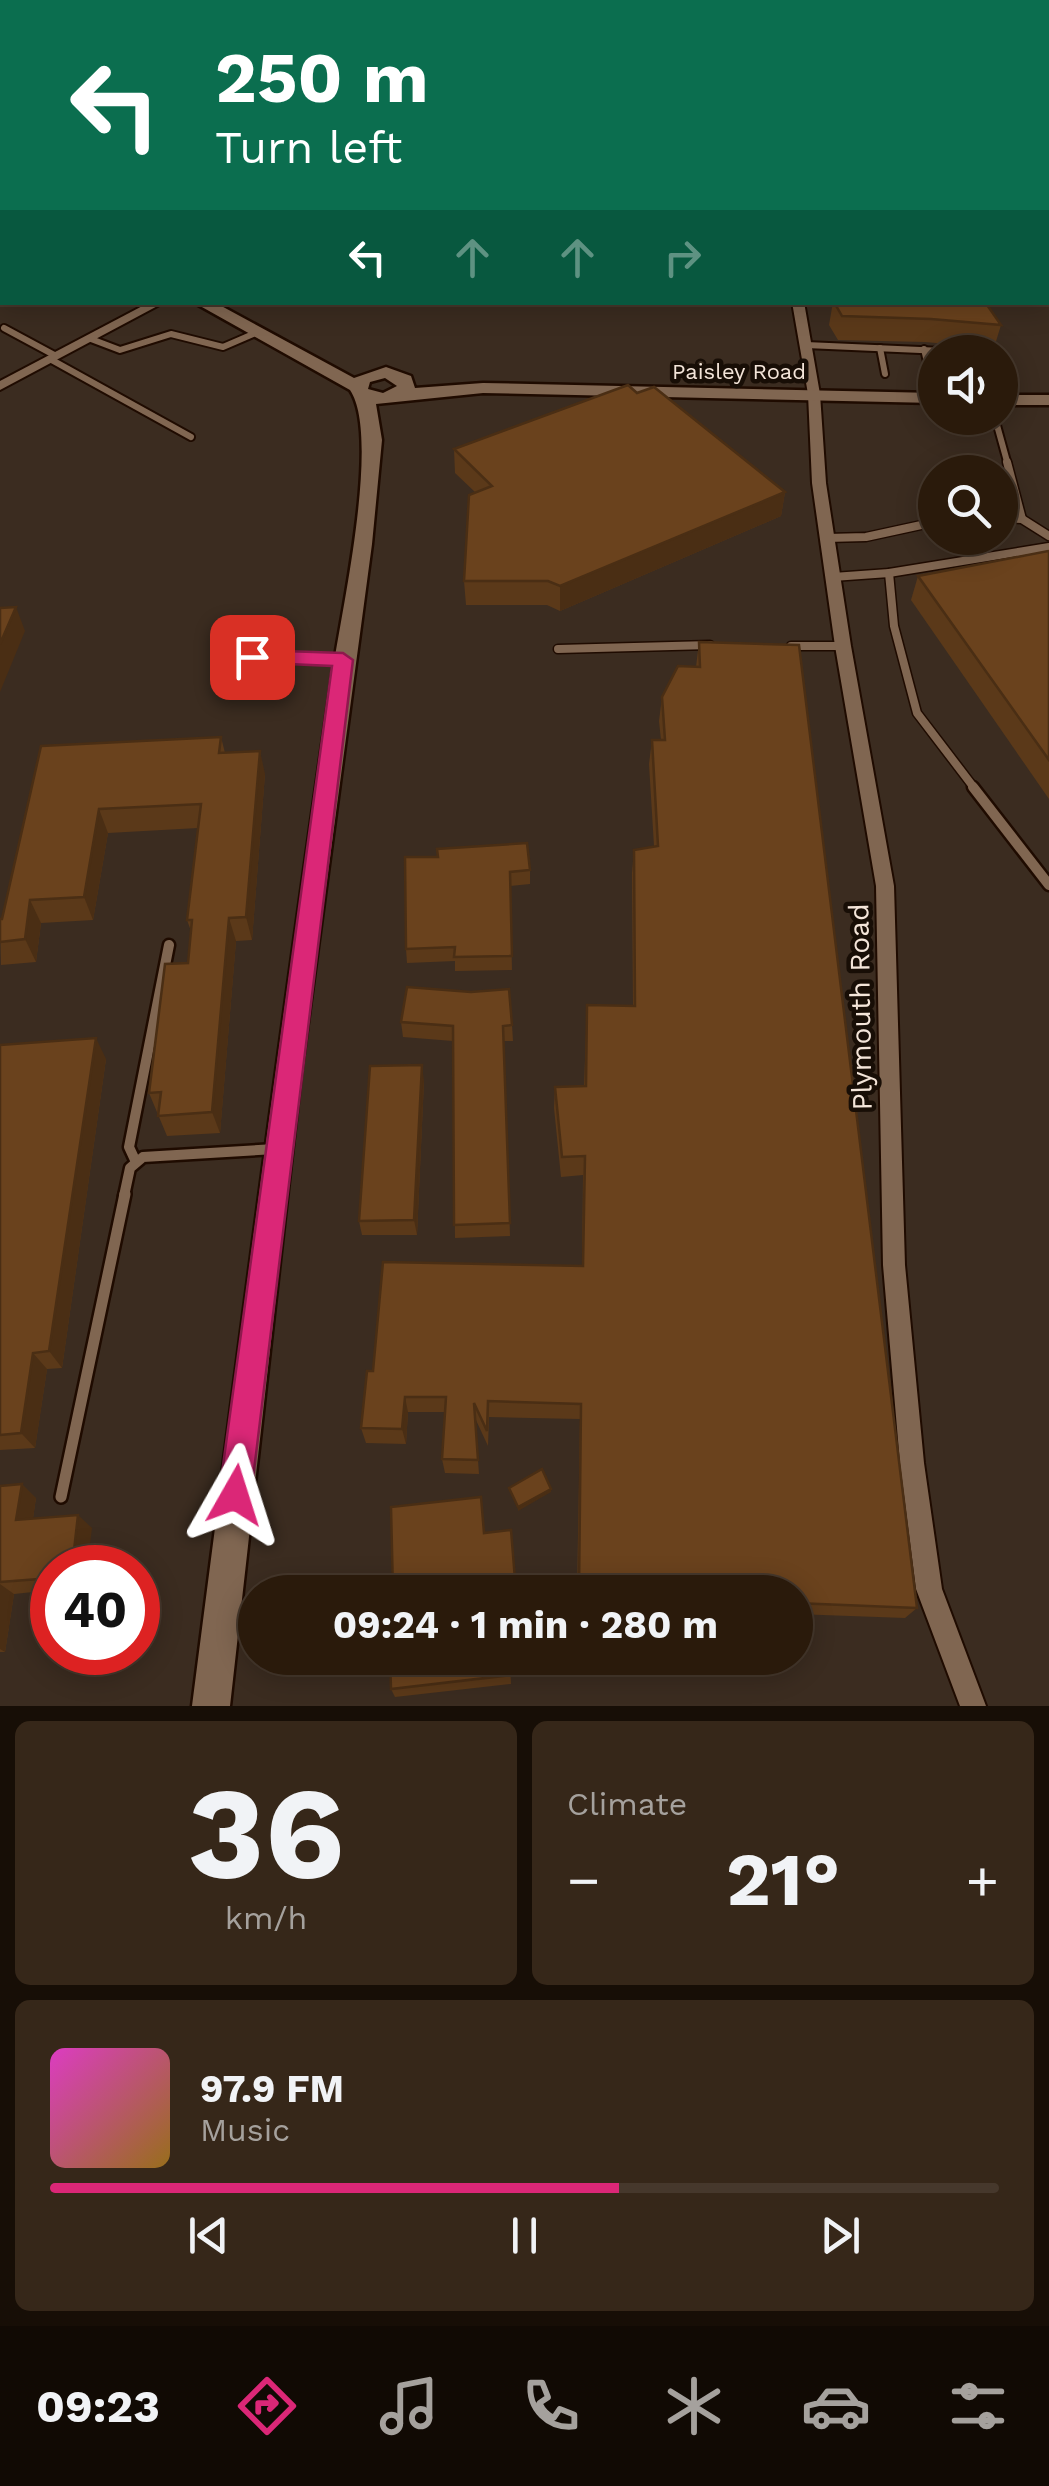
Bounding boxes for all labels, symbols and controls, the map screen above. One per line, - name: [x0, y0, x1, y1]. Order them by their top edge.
- text: 250 m: [215, 37, 429, 119]
- icon: left: [50, 40, 180, 170]
- text: Turn left: [215, 121, 402, 174]
- icon: left: [340, 230, 395, 285]
- icon: ahead: [445, 230, 500, 285]
- icon: ahead: [550, 230, 605, 285]
- icon: right: [655, 230, 710, 285]
- map controls: [918, 335, 1018, 555]
- button: sound: [918, 335, 1018, 435]
- street label: Paisley Road: [672, 359, 806, 384]
- button: search: [918, 455, 1018, 555]
- pin: [210, 615, 295, 700]
- icon: arrive: [225, 630, 280, 685]
- street label: Plymouth Road: [842, 903, 879, 1111]
- position arrow: [183, 1443, 287, 1547]
- speed limit sign: 40: [30, 1545, 160, 1675]
- text: 09:24 · 1 min · 280 m: [333, 1603, 718, 1647]
- text: 36: [187, 1757, 345, 1910]
- text: Climate: [567, 1785, 687, 1823]
- text: 21°: [726, 1835, 840, 1923]
- text: −: [567, 1848, 600, 1912]
- text: +: [966, 1848, 999, 1912]
- text: km/h: [225, 1899, 307, 1937]
- text: 97.9 FM: [200, 2067, 344, 2111]
- text: Music: [200, 2111, 290, 2149]
- icon: previous: [181, 2208, 236, 2263]
- icon: pause: [497, 2208, 552, 2263]
- icon: next: [813, 2208, 868, 2263]
- icon: directions: [232, 2371, 302, 2441]
- icon: music: [374, 2371, 444, 2441]
- icon: phone: [516, 2371, 586, 2441]
- icon: climate: [659, 2371, 729, 2441]
- icon: car: [801, 2371, 871, 2441]
- icon: filters: [943, 2371, 1013, 2441]
- text: 09:23: [36, 2380, 160, 2433]

